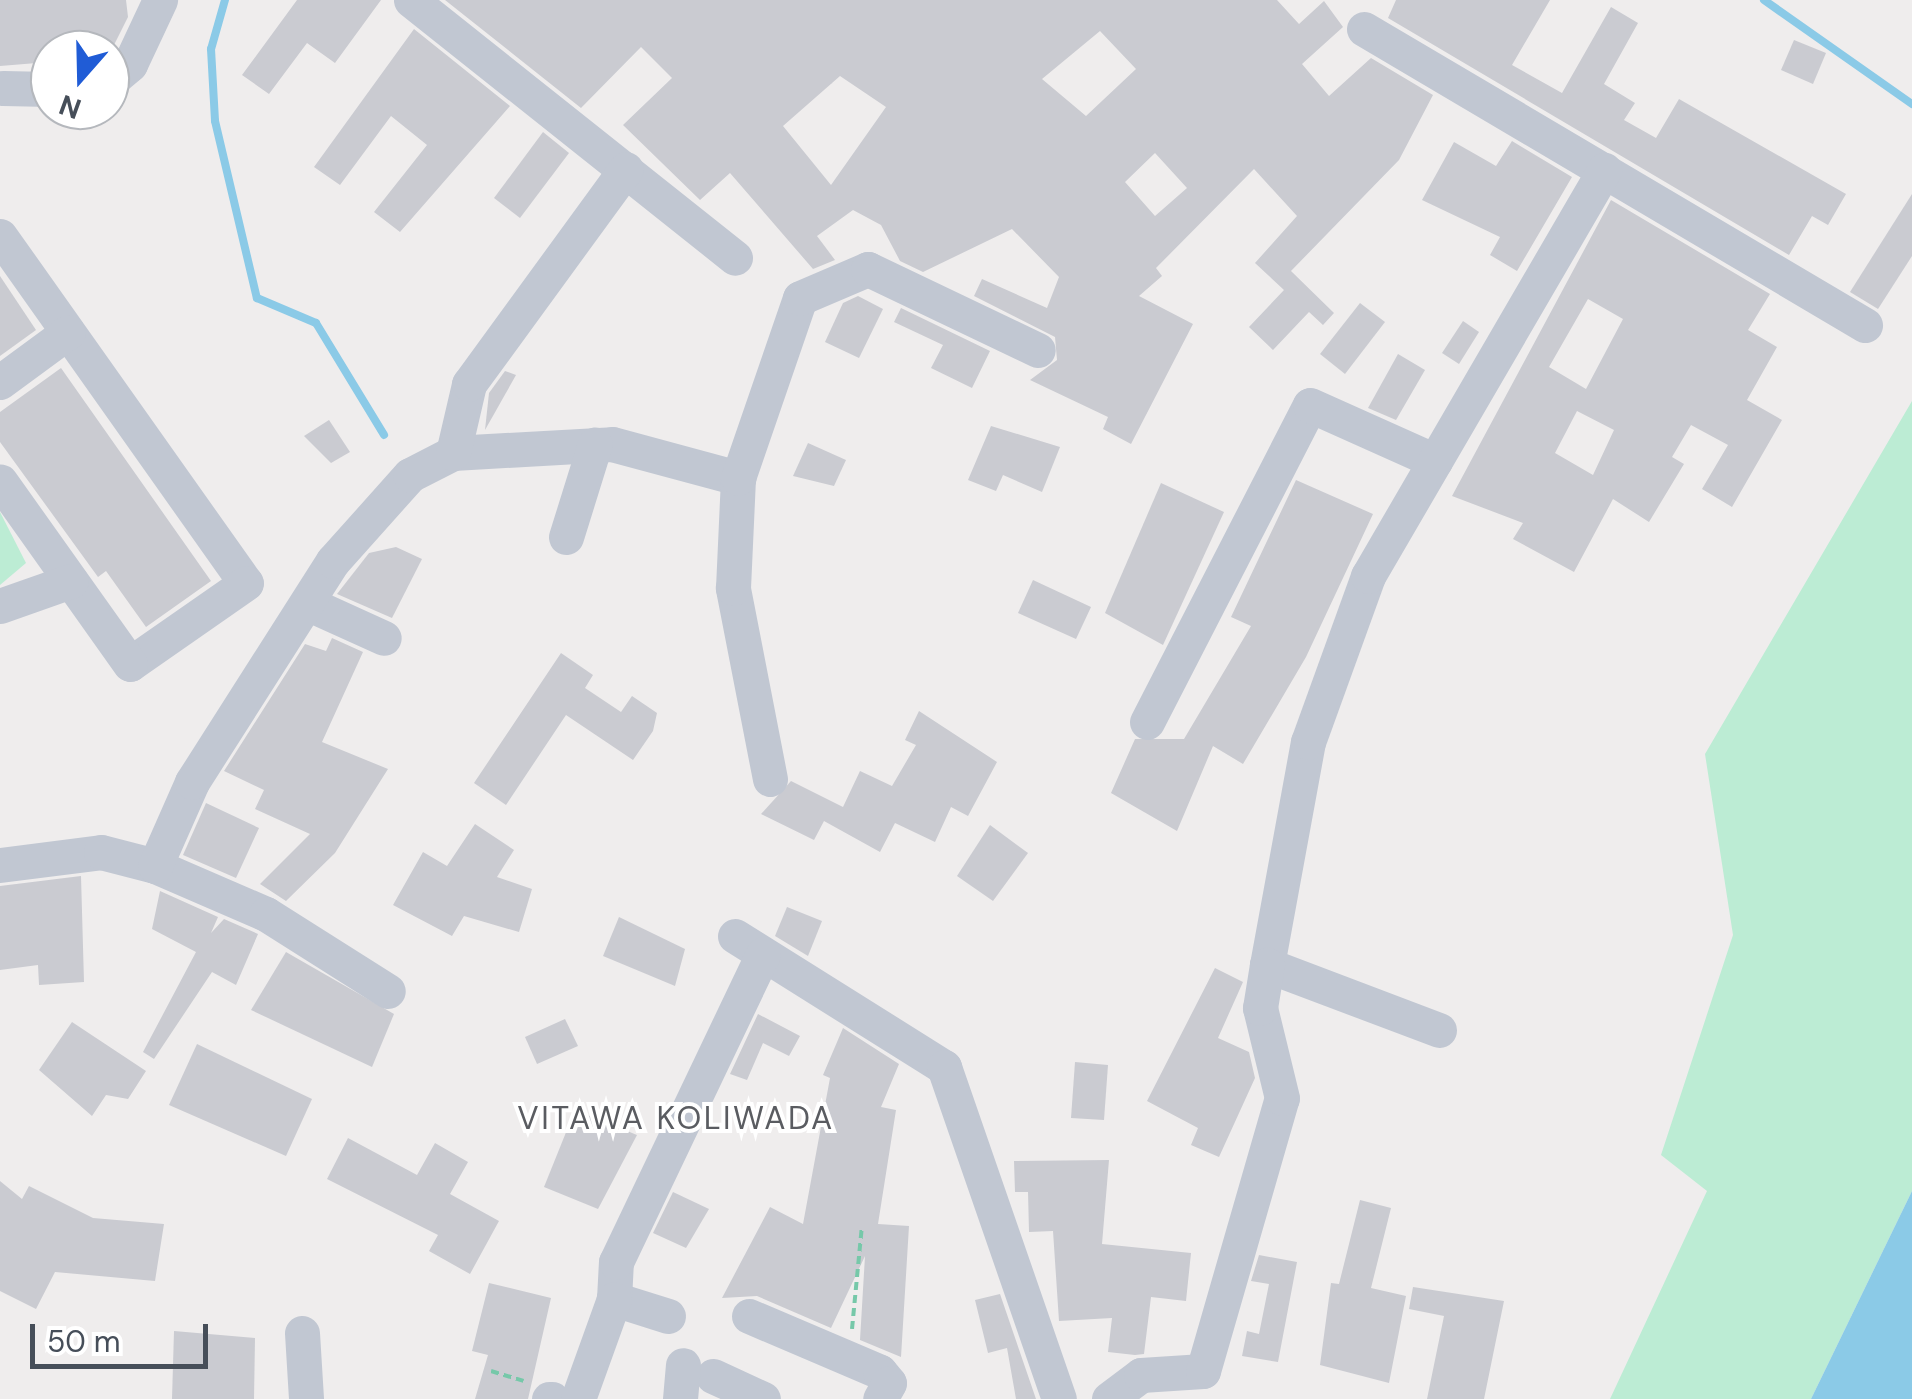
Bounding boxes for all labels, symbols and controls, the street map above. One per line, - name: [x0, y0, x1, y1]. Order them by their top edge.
- north arrow: [30, 30, 130, 130]
- text: N: [54, 86, 86, 128]
- district label: VITAWA KOLIWADA: [517, 1099, 835, 1137]
- scale bar: [35, 1304, 212, 1366]
- text: 50 m: [47, 1322, 121, 1361]

